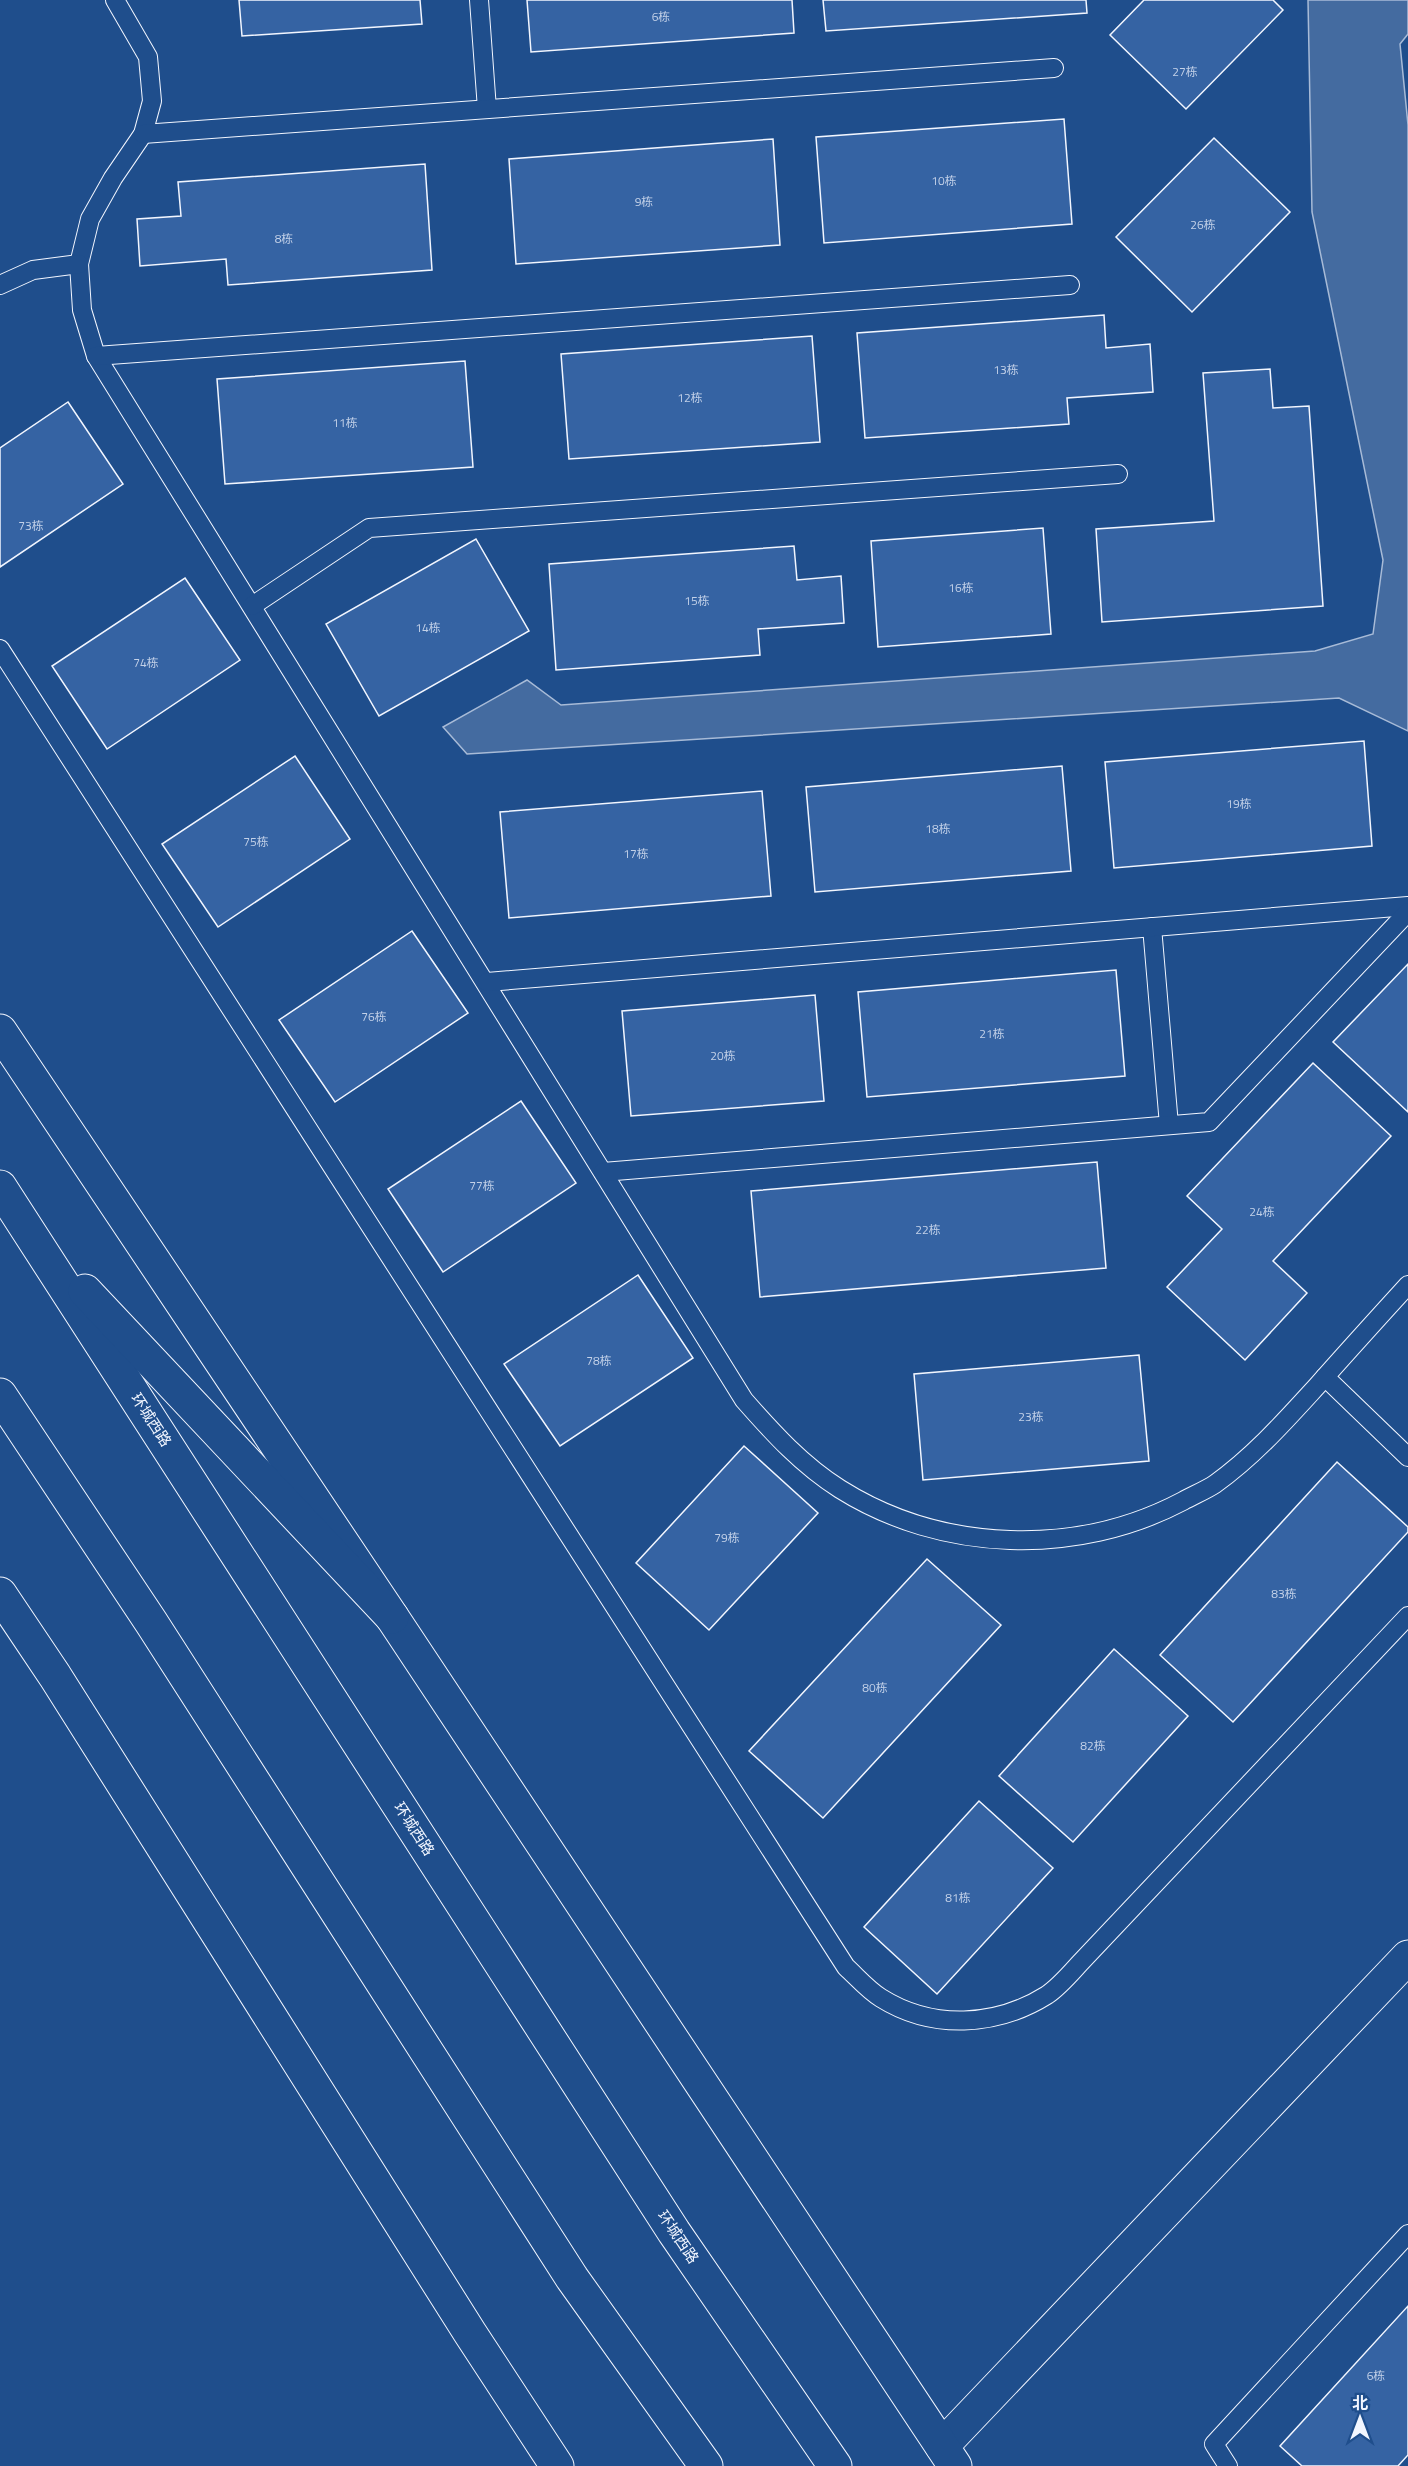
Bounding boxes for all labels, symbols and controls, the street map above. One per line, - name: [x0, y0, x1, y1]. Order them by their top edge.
- house number: 6栋: [652, 7, 670, 26]
- house number: 27栋: [1172, 62, 1198, 81]
- house number: 10栋: [931, 171, 957, 190]
- house number: 9栋: [635, 192, 653, 211]
- house number: 26栋: [1190, 215, 1216, 234]
- house number: 8栋: [275, 229, 293, 248]
- house number: 13栋: [993, 360, 1019, 379]
- house number: 12栋: [677, 388, 703, 407]
- house number: 11栋: [332, 413, 358, 432]
- house number: 73栋: [18, 516, 44, 535]
- house number: 16栋: [948, 578, 974, 597]
- house number: 15栋: [684, 591, 710, 610]
- house number: 14栋: [415, 618, 441, 637]
- house number: 74栋: [133, 653, 159, 672]
- house number: 19栋: [1226, 794, 1252, 813]
- house number: 18栋: [925, 819, 951, 838]
- house number: 75栋: [243, 832, 269, 851]
- house number: 17栋: [623, 844, 649, 863]
- house number: 76栋: [361, 1007, 387, 1026]
- house number: 21栋: [979, 1024, 1005, 1043]
- house number: 20栋: [710, 1046, 736, 1065]
- house number: 77栋: [469, 1176, 495, 1195]
- house number: 24栋: [1249, 1202, 1275, 1221]
- house number: 22栋: [915, 1220, 941, 1239]
- house number: 78栋: [586, 1351, 612, 1370]
- street label: 环城西路: [125, 1388, 177, 1451]
- house number: 23栋: [1018, 1407, 1044, 1426]
- house number: 79栋: [714, 1528, 740, 1547]
- house number: 83栋: [1271, 1584, 1297, 1603]
- house number: 80栋: [862, 1678, 888, 1697]
- house number: 82栋: [1080, 1736, 1106, 1755]
- street label: 环城西路: [388, 1797, 440, 1860]
- house number: 81栋: [945, 1888, 971, 1907]
- street label: 环城西路: [652, 2205, 705, 2268]
- house number: 6栋: [1367, 2366, 1385, 2385]
- north arrow: [1330, 2388, 1390, 2448]
- text: 北: [1352, 2391, 1368, 2415]

